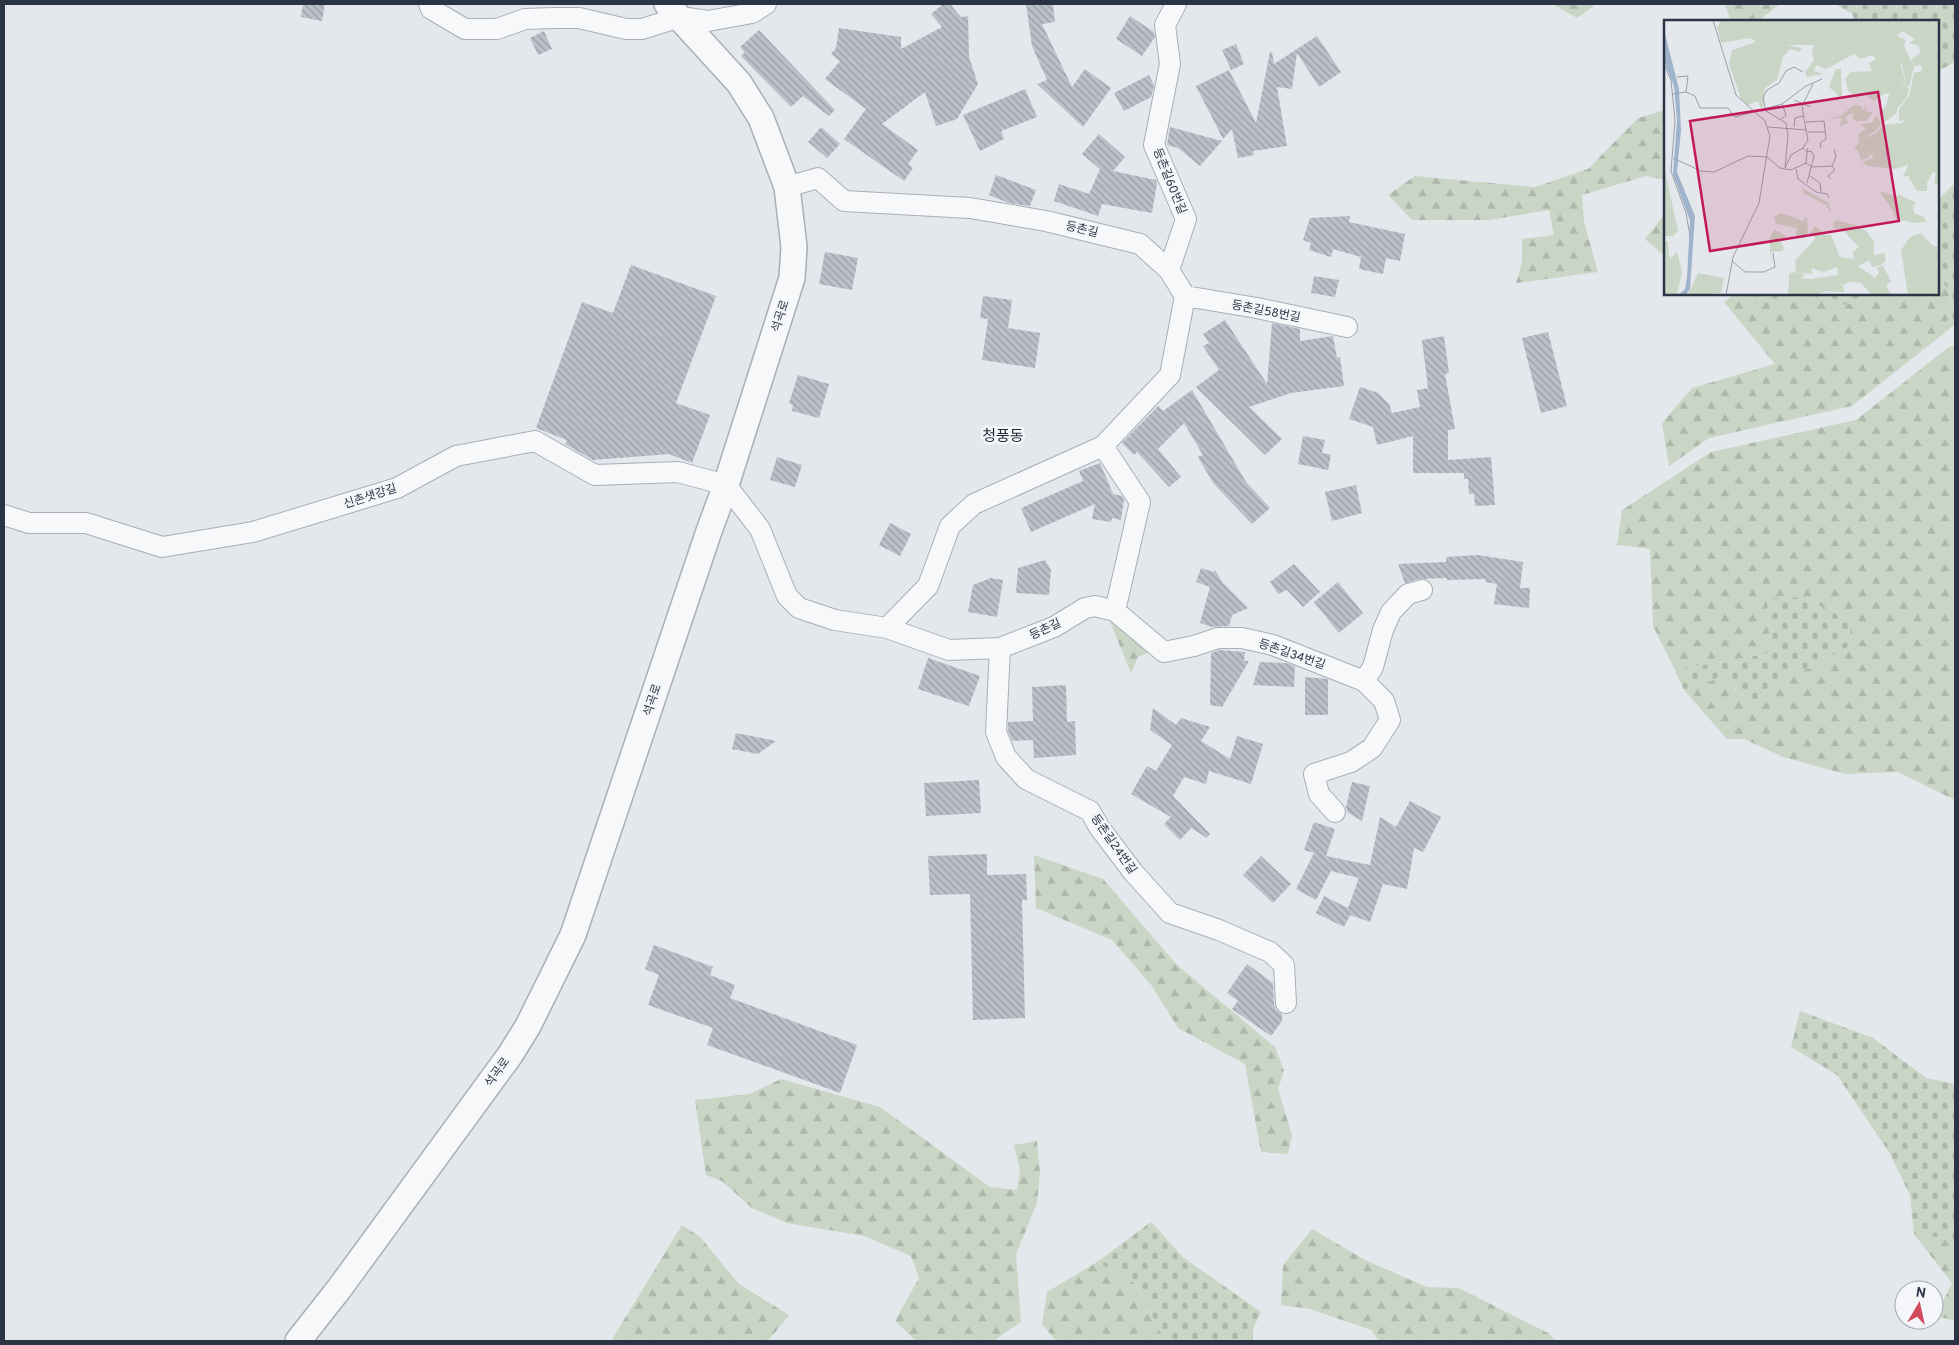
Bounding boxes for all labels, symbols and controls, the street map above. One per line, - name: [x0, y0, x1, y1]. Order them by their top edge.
- inset map: [1664, 20, 1939, 295]
- street label: 등촌길60번길: [1149, 146, 1190, 217]
- street label: 등촌길: [1064, 218, 1100, 241]
- street label: 등촌길58번길: [1230, 297, 1302, 327]
- street label: 석곡로: [768, 298, 794, 335]
- district label: 청풍동: [982, 428, 1024, 447]
- street label: 신촌샛강길: [342, 481, 399, 513]
- street label: 등촌길: [1027, 616, 1064, 644]
- street label: 등촌길34번길: [1256, 636, 1327, 674]
- street label: 석곡로: [640, 682, 666, 719]
- street label: 등촌길24번길: [1087, 811, 1140, 878]
- street label: 석곡로: [482, 1054, 514, 1091]
- north arrow: [1894, 1280, 1944, 1330]
- text: N: [1914, 1284, 1927, 1303]

